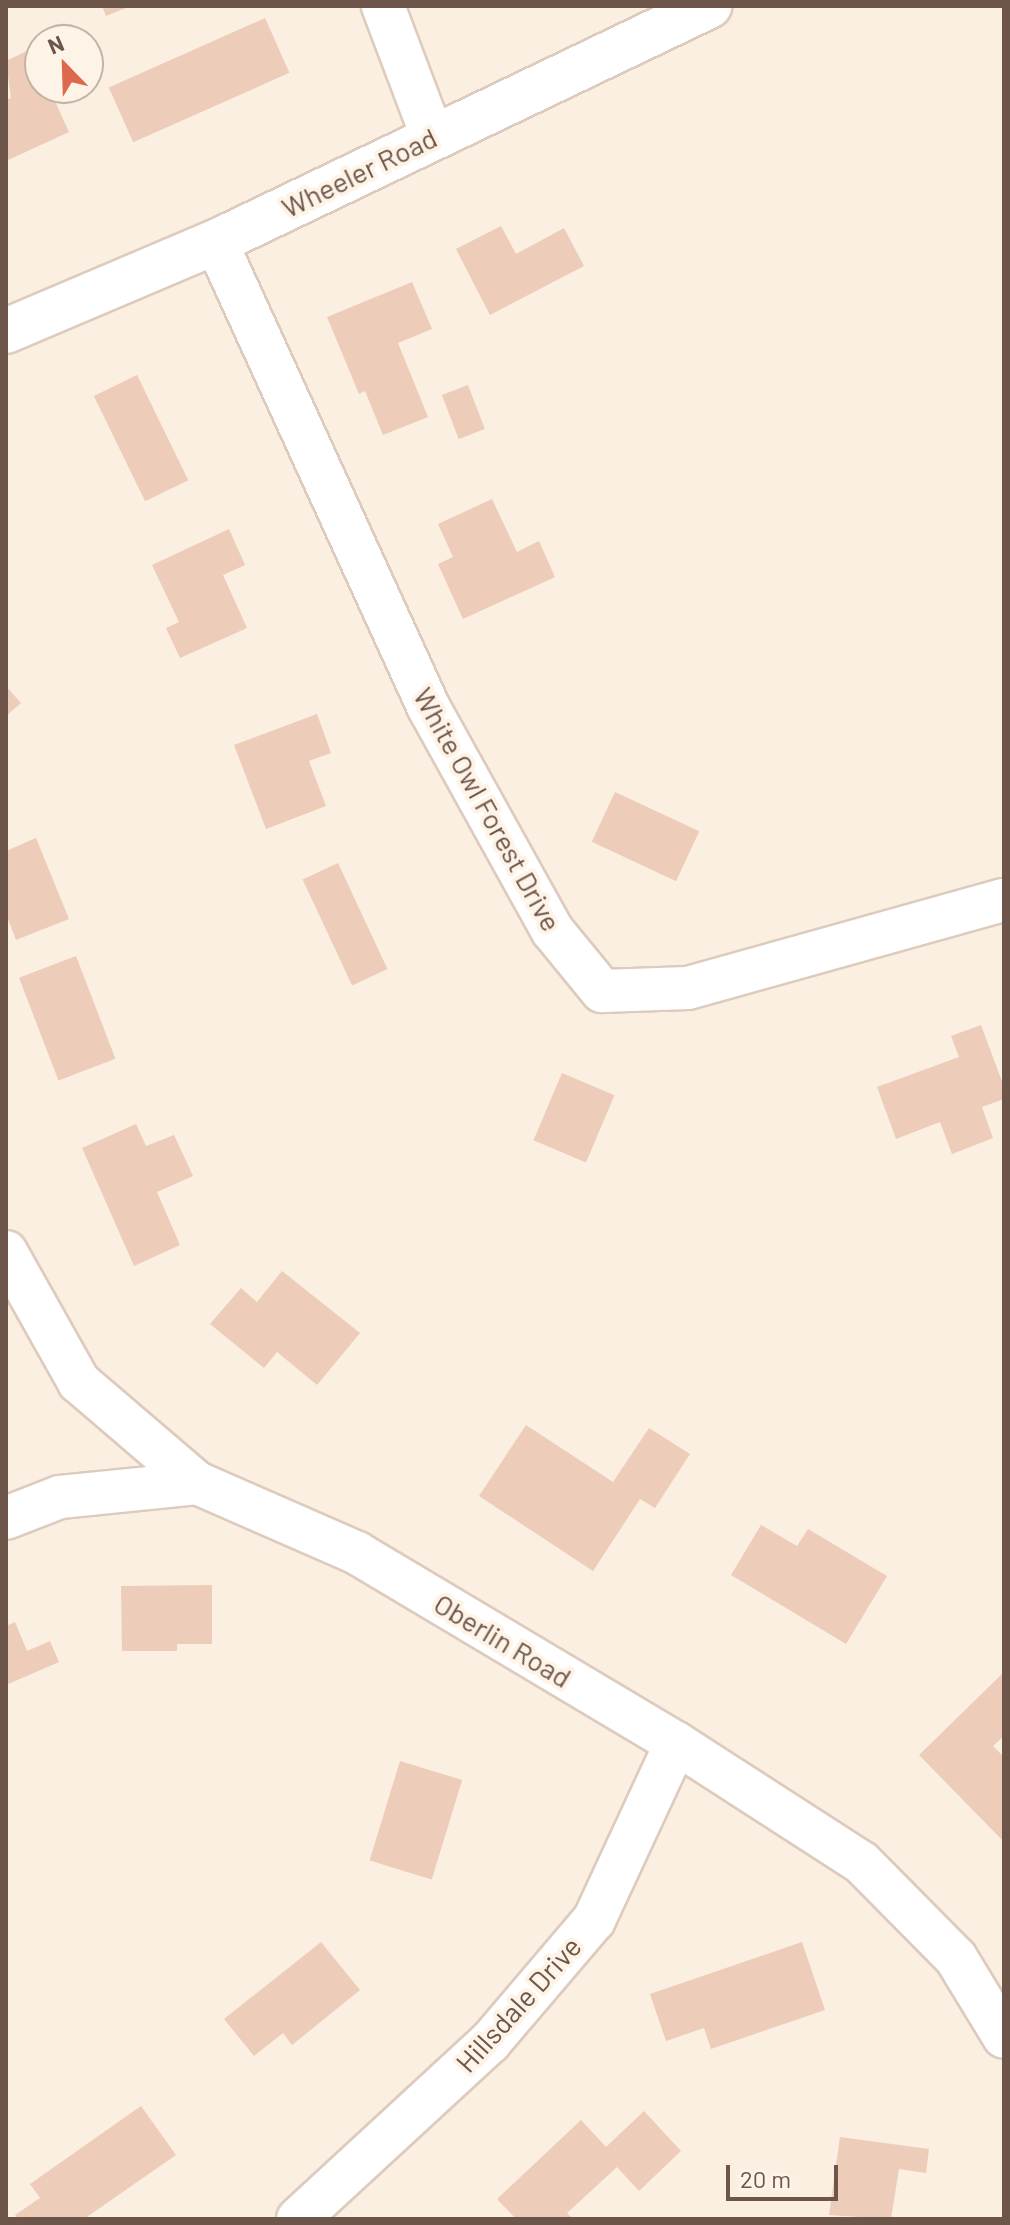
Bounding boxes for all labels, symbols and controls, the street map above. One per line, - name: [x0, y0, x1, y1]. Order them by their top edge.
- north arrow: [24, 24, 104, 104]
- text: N: [44, 29, 67, 59]
- street label: Wheeler Road: [276, 120, 442, 224]
- street label: White Owl Forest Drive: [407, 681, 569, 937]
- street label: Oberlin Road: [428, 1586, 578, 1694]
- street label: Hillsdale Drive: [448, 1929, 588, 2079]
- scale bar: [730, 2149, 842, 2199]
- text: 20 m: [740, 2164, 791, 2193]

